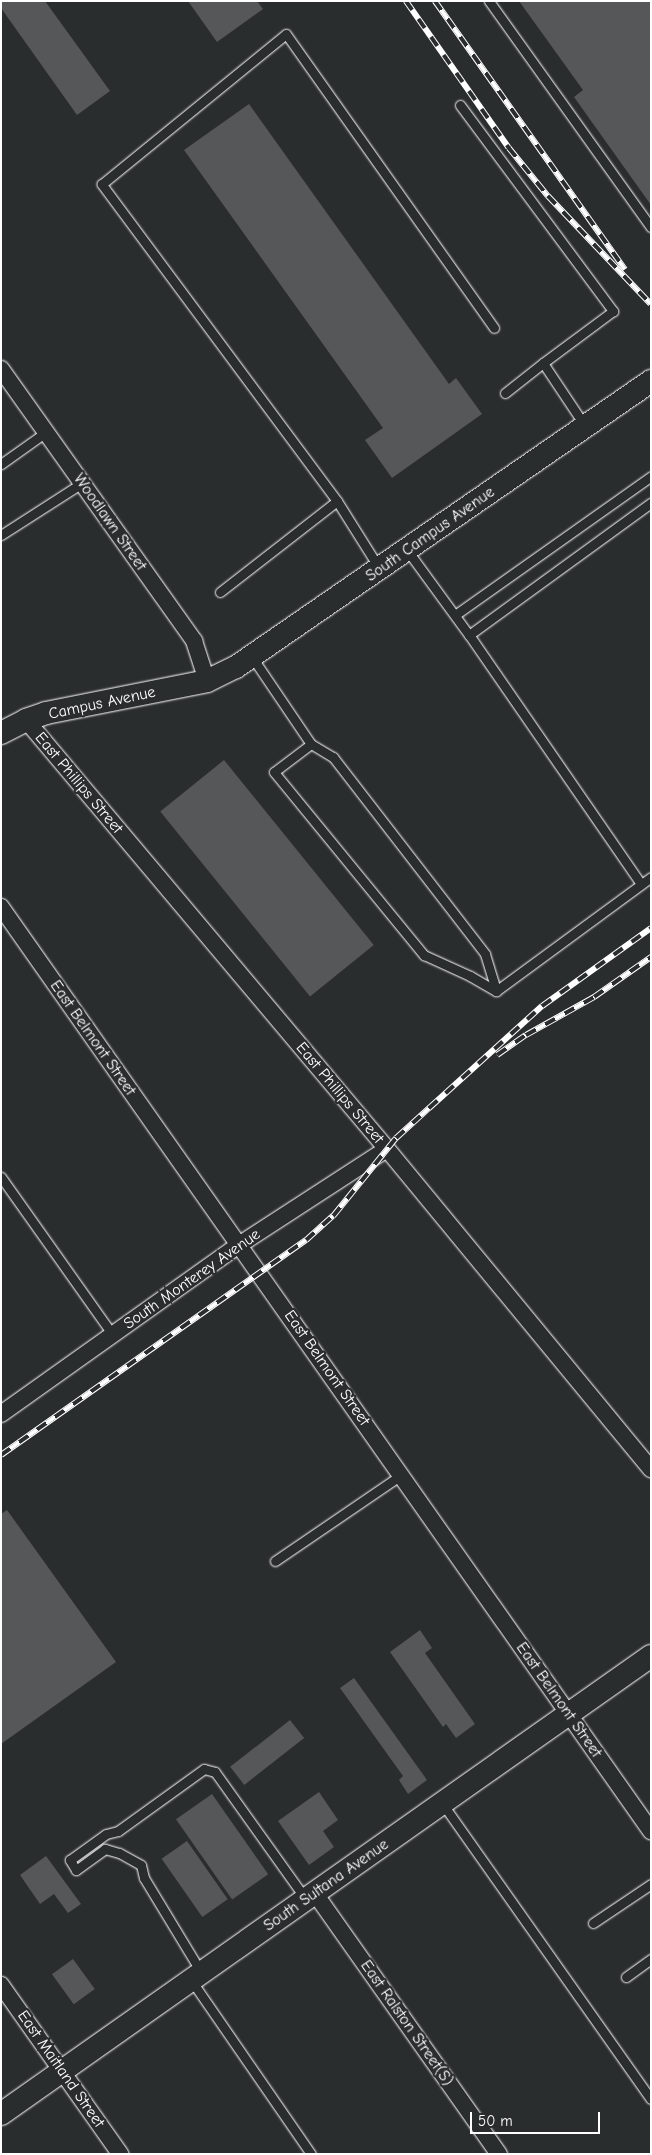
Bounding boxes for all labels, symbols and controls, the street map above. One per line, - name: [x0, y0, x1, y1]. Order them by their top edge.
- street label: Woodlawn Street: [69, 470, 151, 574]
- street label: South Campus Avenue: [362, 482, 498, 586]
- street label: Campus Avenue: [47, 682, 157, 724]
- street label: East Phillips Street: [31, 728, 127, 838]
- street label: East Belmont Street: [46, 977, 140, 1099]
- street label: East Phillips Street: [292, 1038, 388, 1148]
- street label: South Monterey Avenue: [120, 1225, 264, 1333]
- street label: East Belmont Street: [280, 1307, 374, 1429]
- street label: East Belmont Street: [512, 1639, 606, 1761]
- street label: South Sultana Avenue: [260, 1835, 392, 1935]
- street label: East Ralston Street(S): [356, 1956, 458, 2090]
- street label: East Maitland Street: [13, 2007, 109, 2131]
- scale bar: [472, 2102, 602, 2134]
- text: 50 m: [478, 2112, 513, 2130]

